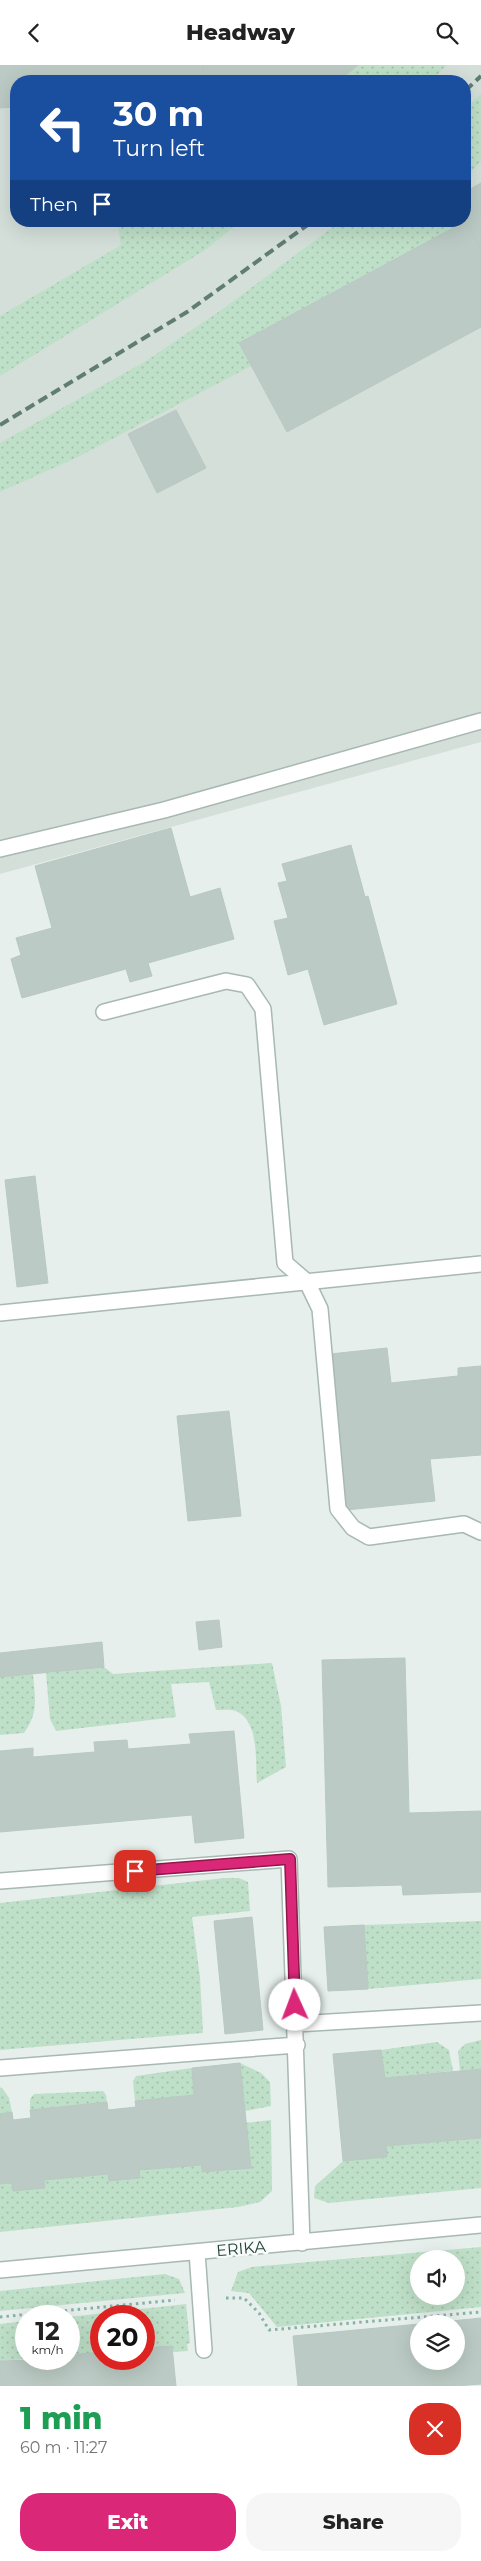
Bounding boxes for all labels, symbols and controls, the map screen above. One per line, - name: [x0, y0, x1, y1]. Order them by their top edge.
- icon: back: [20, 19, 48, 47]
- text: Headway: [186, 19, 295, 46]
- icon: search: [433, 19, 461, 47]
- text: 30 m: [113, 92, 204, 135]
- icon: left: [30, 95, 95, 160]
- text: Turn left: [113, 135, 205, 162]
- icon: arrive: [88, 190, 116, 218]
- text: Then: [30, 193, 78, 216]
- pin: [114, 1850, 156, 1892]
- icon: arrive: [121, 1857, 149, 1885]
- position arrow: [268, 1978, 320, 2030]
- street label: ERIKA: [216, 2237, 267, 2260]
- map controls: [410, 2250, 465, 2370]
- button: sound: [410, 2250, 465, 2305]
- speed limit sign: 20: [90, 2305, 155, 2370]
- button: layers: [410, 2315, 465, 2370]
- text: 12: [35, 2316, 60, 2346]
- text: km/h: [31, 2342, 64, 2357]
- text: 1 min: [20, 2400, 103, 2437]
- button: close: [409, 2403, 461, 2455]
- text: 60 m · 11:27: [20, 2438, 107, 2457]
- button: Exit: [20, 2493, 236, 2551]
- button: Share: [246, 2493, 461, 2551]

